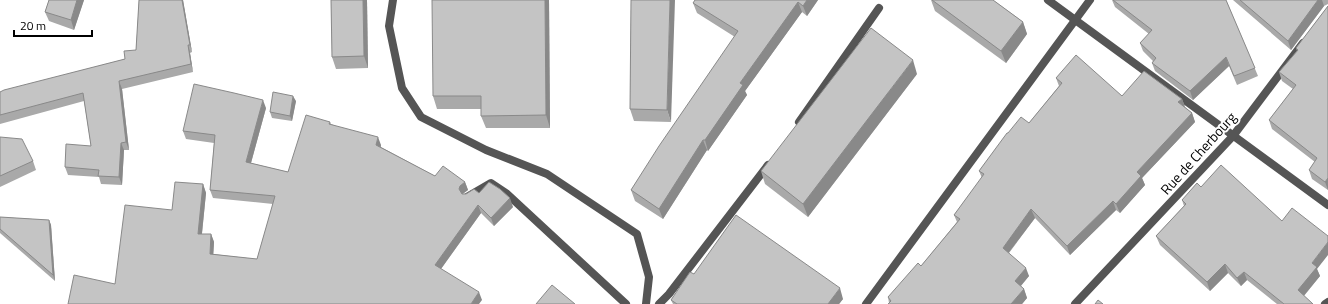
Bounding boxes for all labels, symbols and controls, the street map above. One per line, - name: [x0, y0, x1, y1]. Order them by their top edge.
- scale bar: [14, 12, 92, 38]
- text: 20 m: [20, 16, 46, 35]
- street label: Rue de Cherbourg: [1155, 107, 1241, 199]

